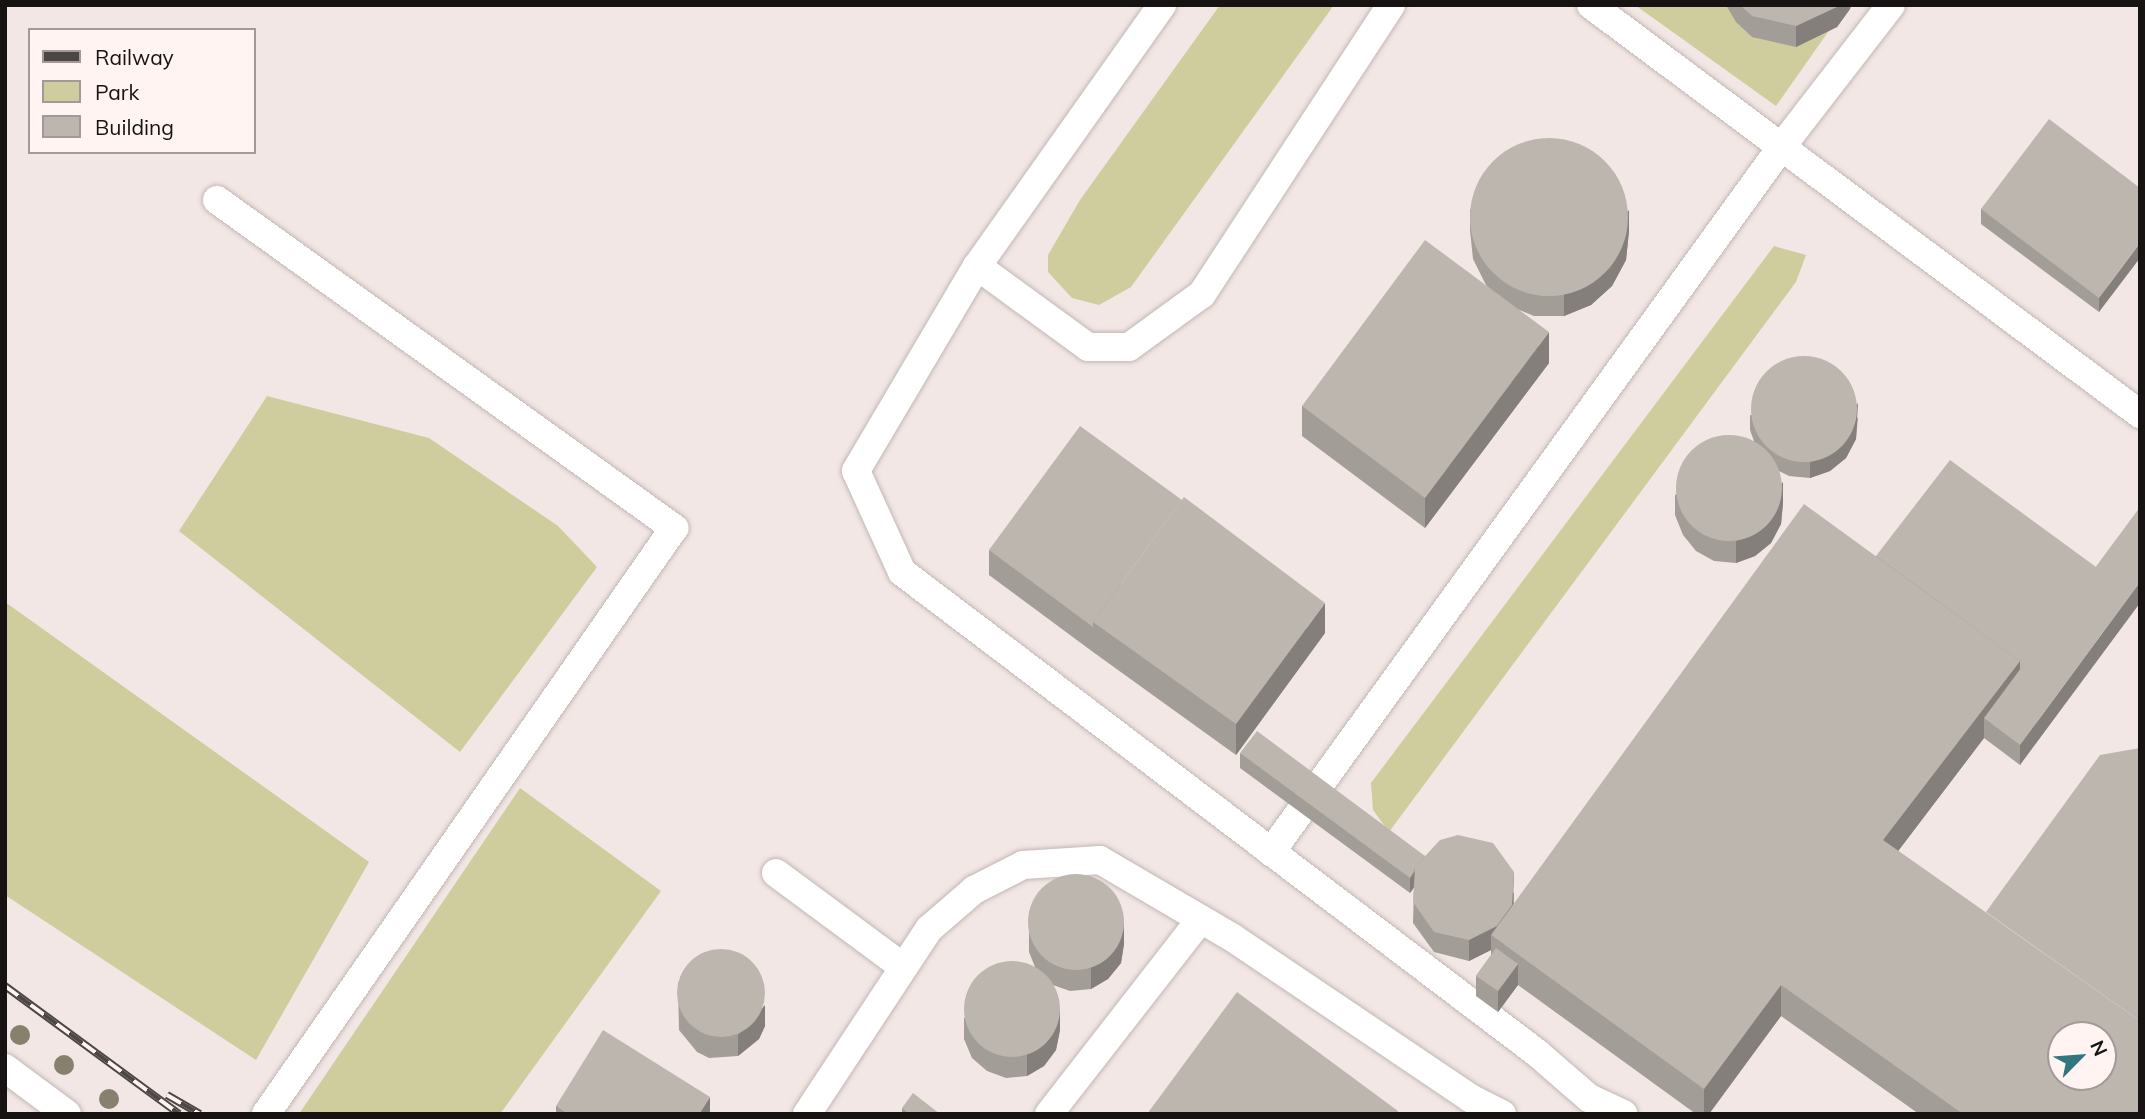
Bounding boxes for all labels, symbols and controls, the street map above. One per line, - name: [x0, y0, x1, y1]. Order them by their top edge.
- legend: [28, 28, 256, 154]
- text: Railway: [95, 44, 174, 70]
- text: Park: [95, 79, 139, 105]
- text: Building: [95, 114, 174, 140]
- north arrow: [2047, 1021, 2117, 1091]
- text: N: [2085, 1036, 2113, 1060]

